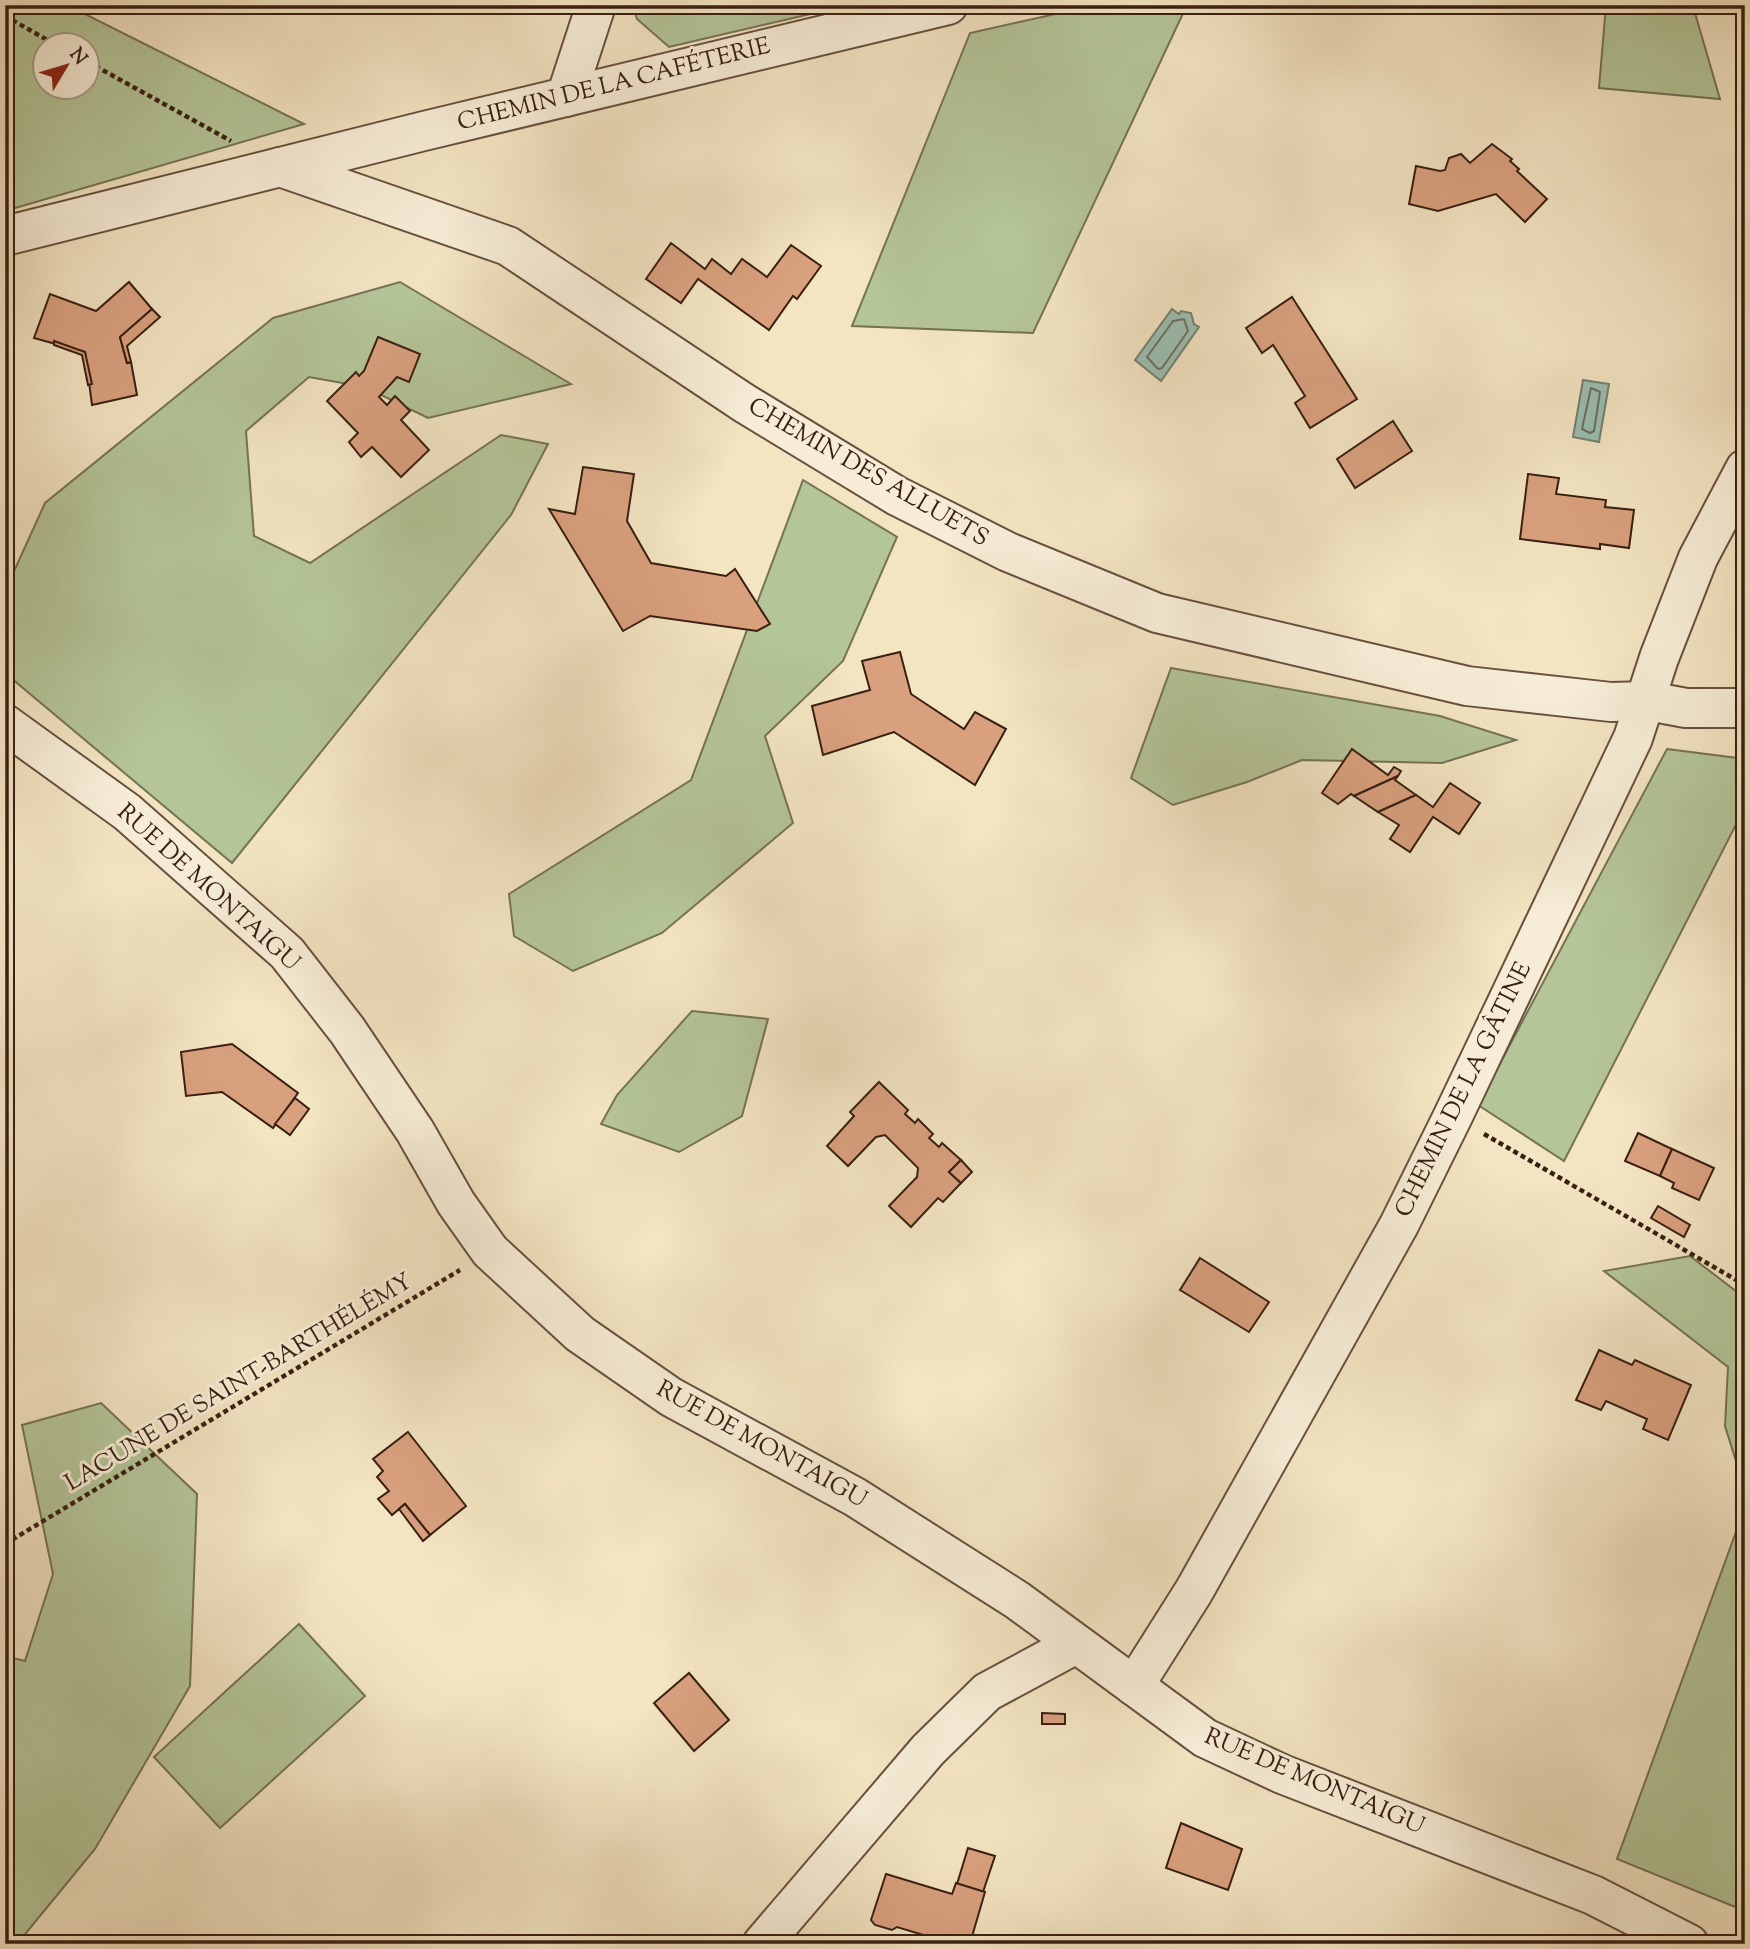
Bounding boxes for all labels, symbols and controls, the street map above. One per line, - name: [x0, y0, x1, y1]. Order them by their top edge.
- street label: CHEMIN DE LA CAFÉTERIE: [454, 30, 774, 140]
- north arrow: [32, 32, 102, 102]
- text: N: [62, 43, 93, 71]
- street label: CHEMIN DES ALLUETS: [741, 390, 995, 556]
- street label: RUE DE MONTAIGU: [109, 796, 307, 980]
- street label: CHEMIN DE LA GÂTINE: [1387, 956, 1541, 1223]
- street label: LACUNE DE SAINT-BARTHÉLÉMY: [59, 1266, 419, 1500]
- street label: RUE DE MONTAIGU: [650, 1373, 873, 1517]
- street label: RUE DE MONTAIGU: [1199, 1720, 1430, 1844]

